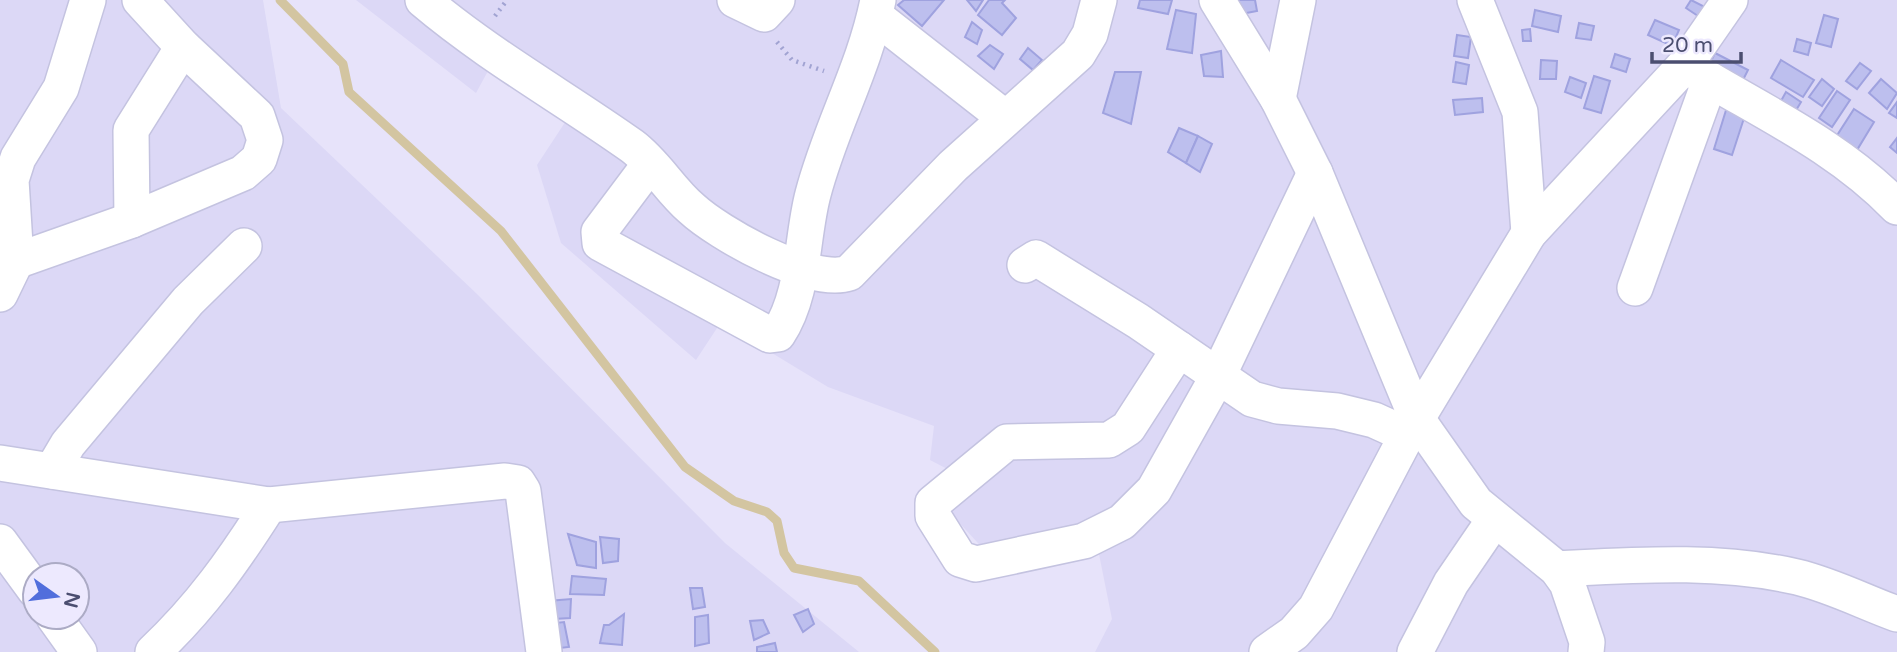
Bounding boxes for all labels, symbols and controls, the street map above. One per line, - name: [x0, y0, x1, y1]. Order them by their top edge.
- scale bar: [1652, 21, 1741, 65]
- text: 20 m: [1662, 33, 1713, 58]
- north arrow: [21, 561, 91, 631]
- text: N: [59, 590, 84, 610]

